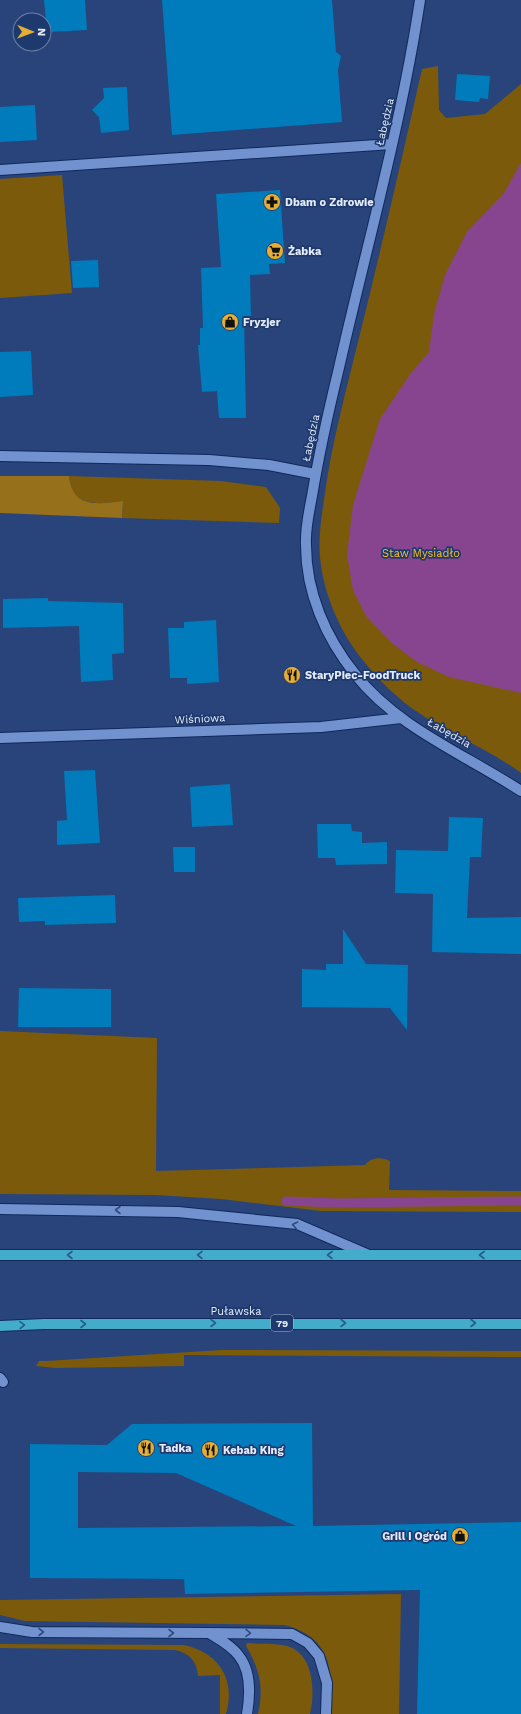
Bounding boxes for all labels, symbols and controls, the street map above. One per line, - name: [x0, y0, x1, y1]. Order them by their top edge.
- north arrow: [12, 12, 52, 52]
- text: N: [35, 28, 48, 36]
- street label: Łabędzia: [373, 97, 397, 147]
- pharmacy icon: Dbam o Zdrowie: [262, 192, 282, 212]
- place label: Dbam o Zdrowie: [285, 196, 374, 209]
- supermarket icon: Żabka: [265, 241, 285, 261]
- place label: Żabka: [288, 245, 322, 258]
- shop icon: Fryzjer: [220, 312, 240, 332]
- place label: Fryzjer: [243, 316, 281, 329]
- street label: Łabędzia: [300, 413, 322, 463]
- park label: Staw Mysiadło: [382, 547, 460, 560]
- restaurant icon: StaryPiec-FoodTruck: [282, 665, 302, 685]
- place label: StaryPiec-FoodTruck: [305, 669, 420, 682]
- street label: Wiśniowa: [174, 711, 226, 727]
- street label: Łabędzia: [425, 715, 473, 751]
- one-way arrow: [115, 1206, 121, 1214]
- one-way arrow: [291, 1221, 298, 1229]
- one-way arrow: [67, 1251, 73, 1259]
- one-way arrow: [197, 1251, 203, 1259]
- one-way arrow: [327, 1251, 333, 1259]
- one-way arrow: [479, 1251, 485, 1259]
- street label: Puławska: [211, 1305, 261, 1318]
- road number: 79: [271, 1315, 293, 1331]
- one-way arrow: [210, 1319, 216, 1327]
- one-way arrow: [340, 1319, 346, 1327]
- one-way arrow: [470, 1319, 476, 1327]
- one-way arrow: [19, 1320, 25, 1329]
- one-way arrow: [80, 1320, 86, 1328]
- restaurant icon: Tadka: [136, 1438, 156, 1458]
- restaurant icon: Kebab King: [200, 1440, 220, 1460]
- place label: Tadka: [159, 1442, 192, 1455]
- place label: Kebab King: [223, 1444, 284, 1457]
- shop icon: Grill i Ogród: [450, 1526, 470, 1546]
- place label: Grill i Ogród: [382, 1530, 447, 1543]
- one-way arrow: [38, 1628, 44, 1636]
- one-way arrow: [168, 1629, 174, 1637]
- one-way arrow: [245, 1629, 251, 1638]

